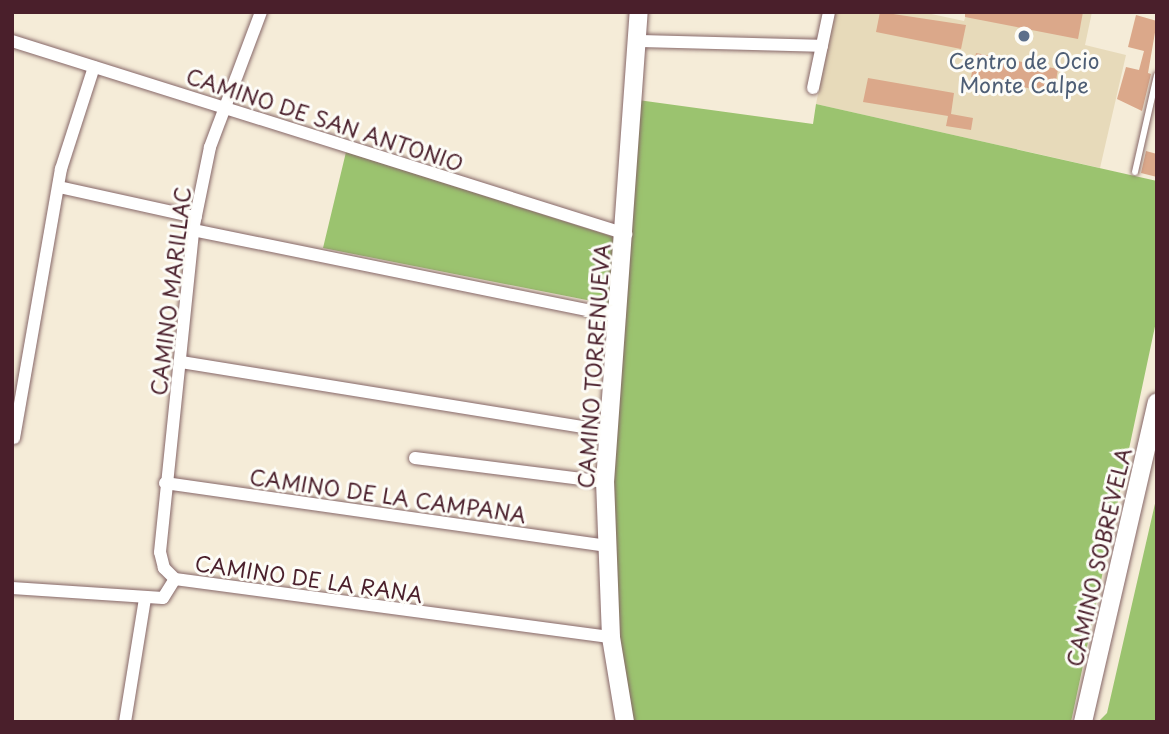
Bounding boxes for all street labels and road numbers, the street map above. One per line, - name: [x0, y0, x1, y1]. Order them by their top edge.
- street label: CAMINO DE SAN ANTONIO: [183, 62, 467, 176]
- street label: CAMINO MARILLAC: [145, 186, 195, 396]
- street label: CAMINO TORRENUEVA: [572, 243, 614, 489]
- street label: CAMINO SOBREVELA: [1060, 445, 1136, 669]
- street label: CAMINO DE LA CAMPANA: [247, 463, 529, 527]
- street label: CAMINO DE LA RANA: [192, 549, 426, 607]

